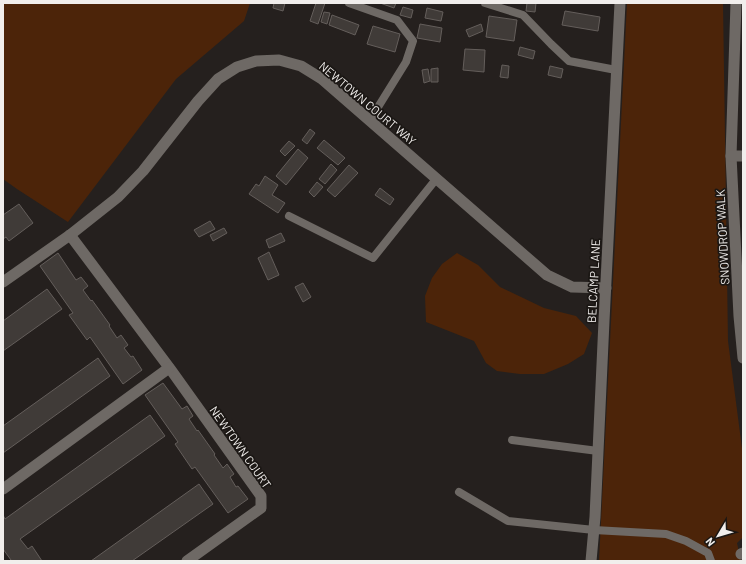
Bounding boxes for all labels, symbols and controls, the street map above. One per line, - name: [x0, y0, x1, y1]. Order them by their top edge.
- street label: NEWTOWN COURT WAY: [317, 58, 419, 148]
- street label: SNOWDROP WALK: [712, 188, 731, 285]
- street label: BELCAMP LANE: [584, 239, 602, 323]
- street label: NEWTOWN COURT: [207, 403, 275, 491]
- north arrow: [698, 516, 738, 556]
- text: N: [702, 536, 717, 549]

